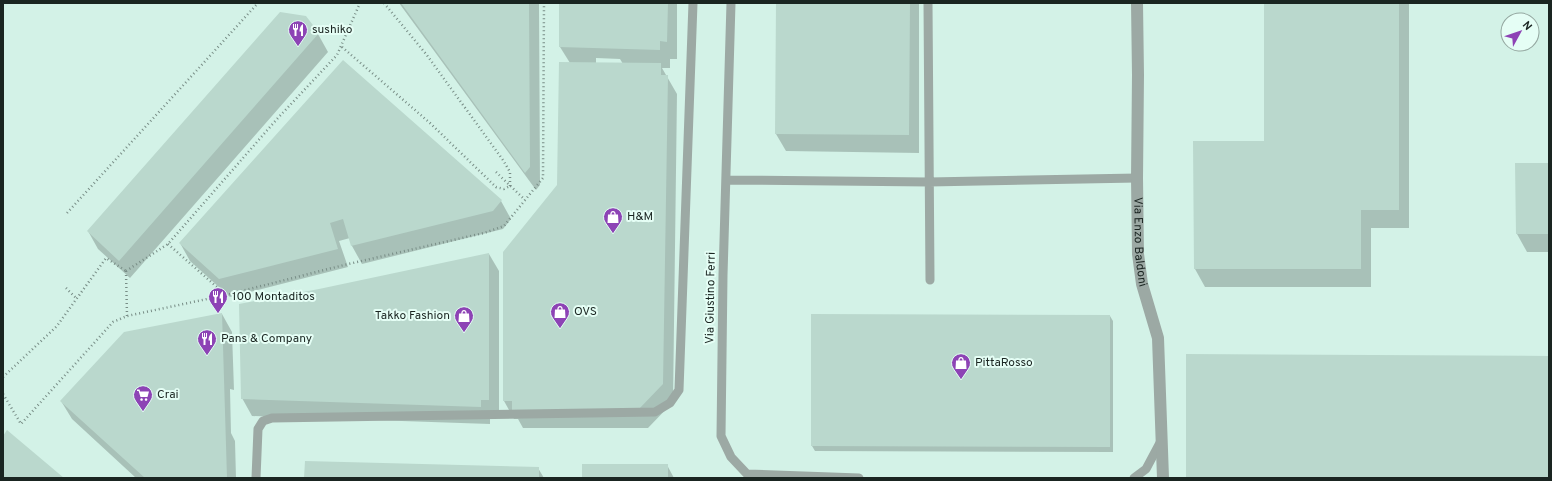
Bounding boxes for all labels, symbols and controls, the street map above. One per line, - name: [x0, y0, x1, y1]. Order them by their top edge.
- north arrow: [1500, 12, 1540, 52]
- restaurant icon: sushiko: [287, 19, 309, 47]
- text: N: [1519, 19, 1535, 34]
- place label: sushiko: [312, 22, 353, 38]
- street label: Via Enzo Baldoni: [1129, 197, 1150, 289]
- shop icon: H&M: [602, 206, 624, 234]
- place label: H&M: [627, 209, 653, 225]
- street label: Via Giustino Ferri: [702, 252, 720, 344]
- restaurant icon: 100 Montaditos: [207, 286, 229, 314]
- place label: 100 Montaditos: [232, 289, 315, 305]
- shop icon: OVS: [549, 301, 571, 329]
- place label: OVS: [574, 304, 597, 320]
- shop icon: Takko Fashion: [453, 305, 475, 333]
- place label: Takko Fashion: [375, 308, 450, 324]
- restaurant icon: Pans & Company: [196, 328, 218, 356]
- place label: Pans & Company: [221, 331, 312, 347]
- shop icon: PittaRosso: [950, 352, 972, 380]
- place label: PittaRosso: [975, 355, 1033, 371]
- supermarket icon: Crai: [132, 384, 154, 412]
- place label: Crai: [157, 387, 179, 403]

